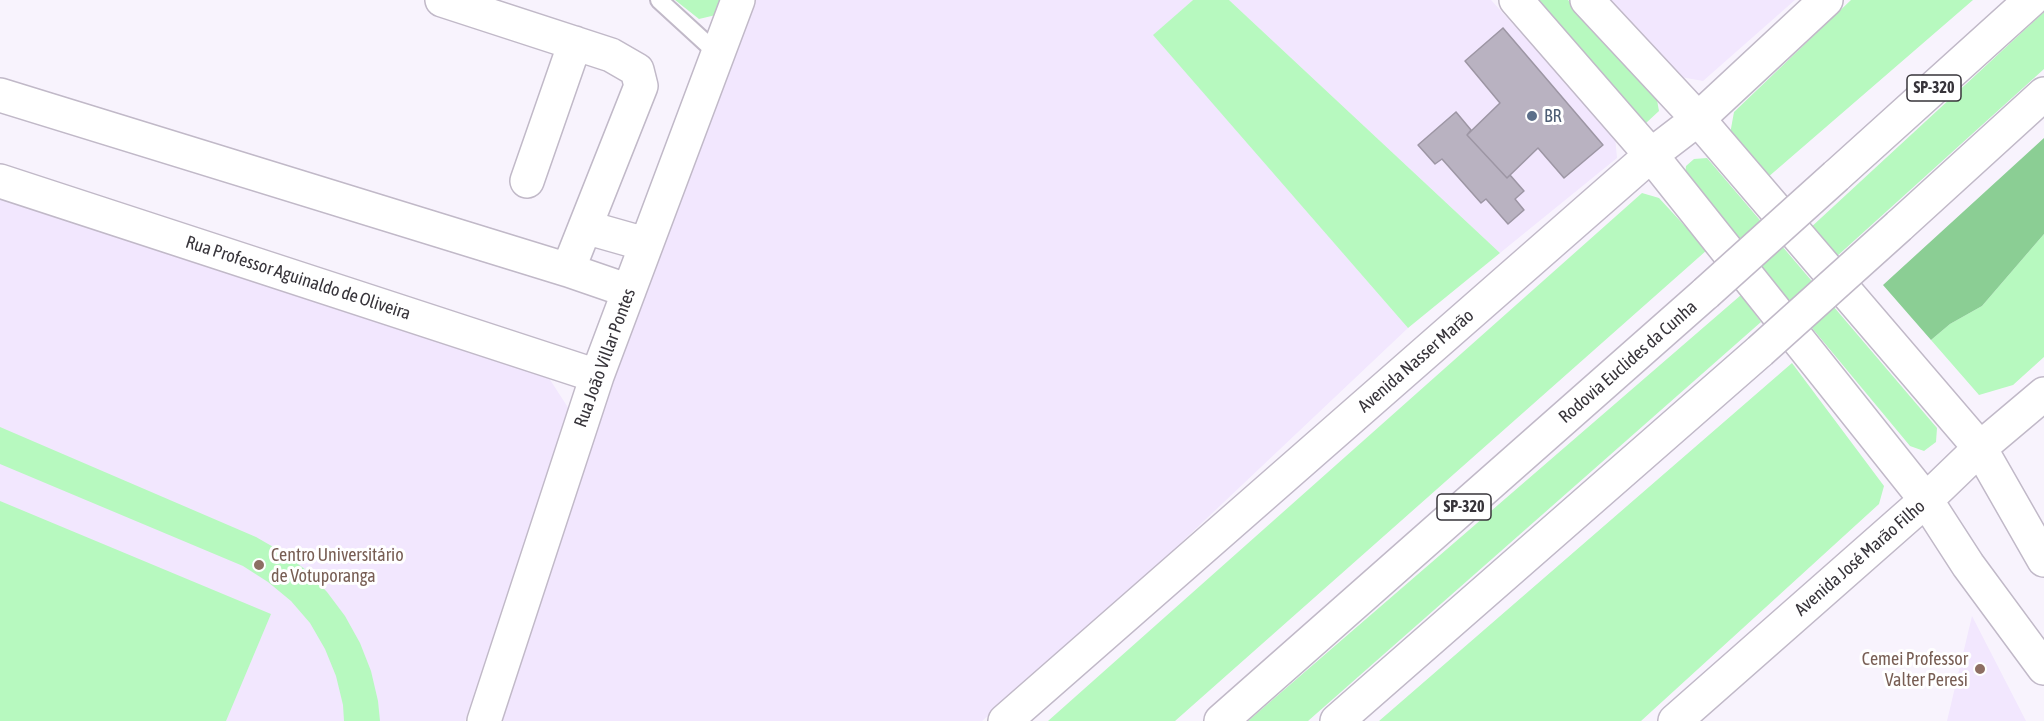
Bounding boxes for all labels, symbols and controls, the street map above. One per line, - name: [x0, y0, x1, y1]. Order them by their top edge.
- road number: SP-320: [1907, 75, 1961, 101]
- place label: BR: [1544, 105, 1562, 127]
- marker: BR: [1525, 109, 1539, 123]
- street label: Rua Professor Aguinaldo de Oliveira: [183, 231, 413, 325]
- street label: Rua João Villar Pontes: [570, 286, 640, 430]
- street label: Rodovia Euclides da Cunha: [1554, 296, 1702, 428]
- street label: Avenida Nasser Marão: [1354, 305, 1478, 417]
- road number: SP-320: [1437, 494, 1491, 520]
- street label: Avenida José Marão Filho: [1790, 495, 1930, 621]
- place label: Centro Universitário de Votuporanga: [271, 544, 404, 586]
- marker: Centro Universitário de Votuporanga: [252, 558, 266, 572]
- place label: Cemei Professor Valter Peresi: [1862, 648, 1968, 690]
- marker: Cemei Professor Valter Peresi: [1973, 662, 1987, 676]

